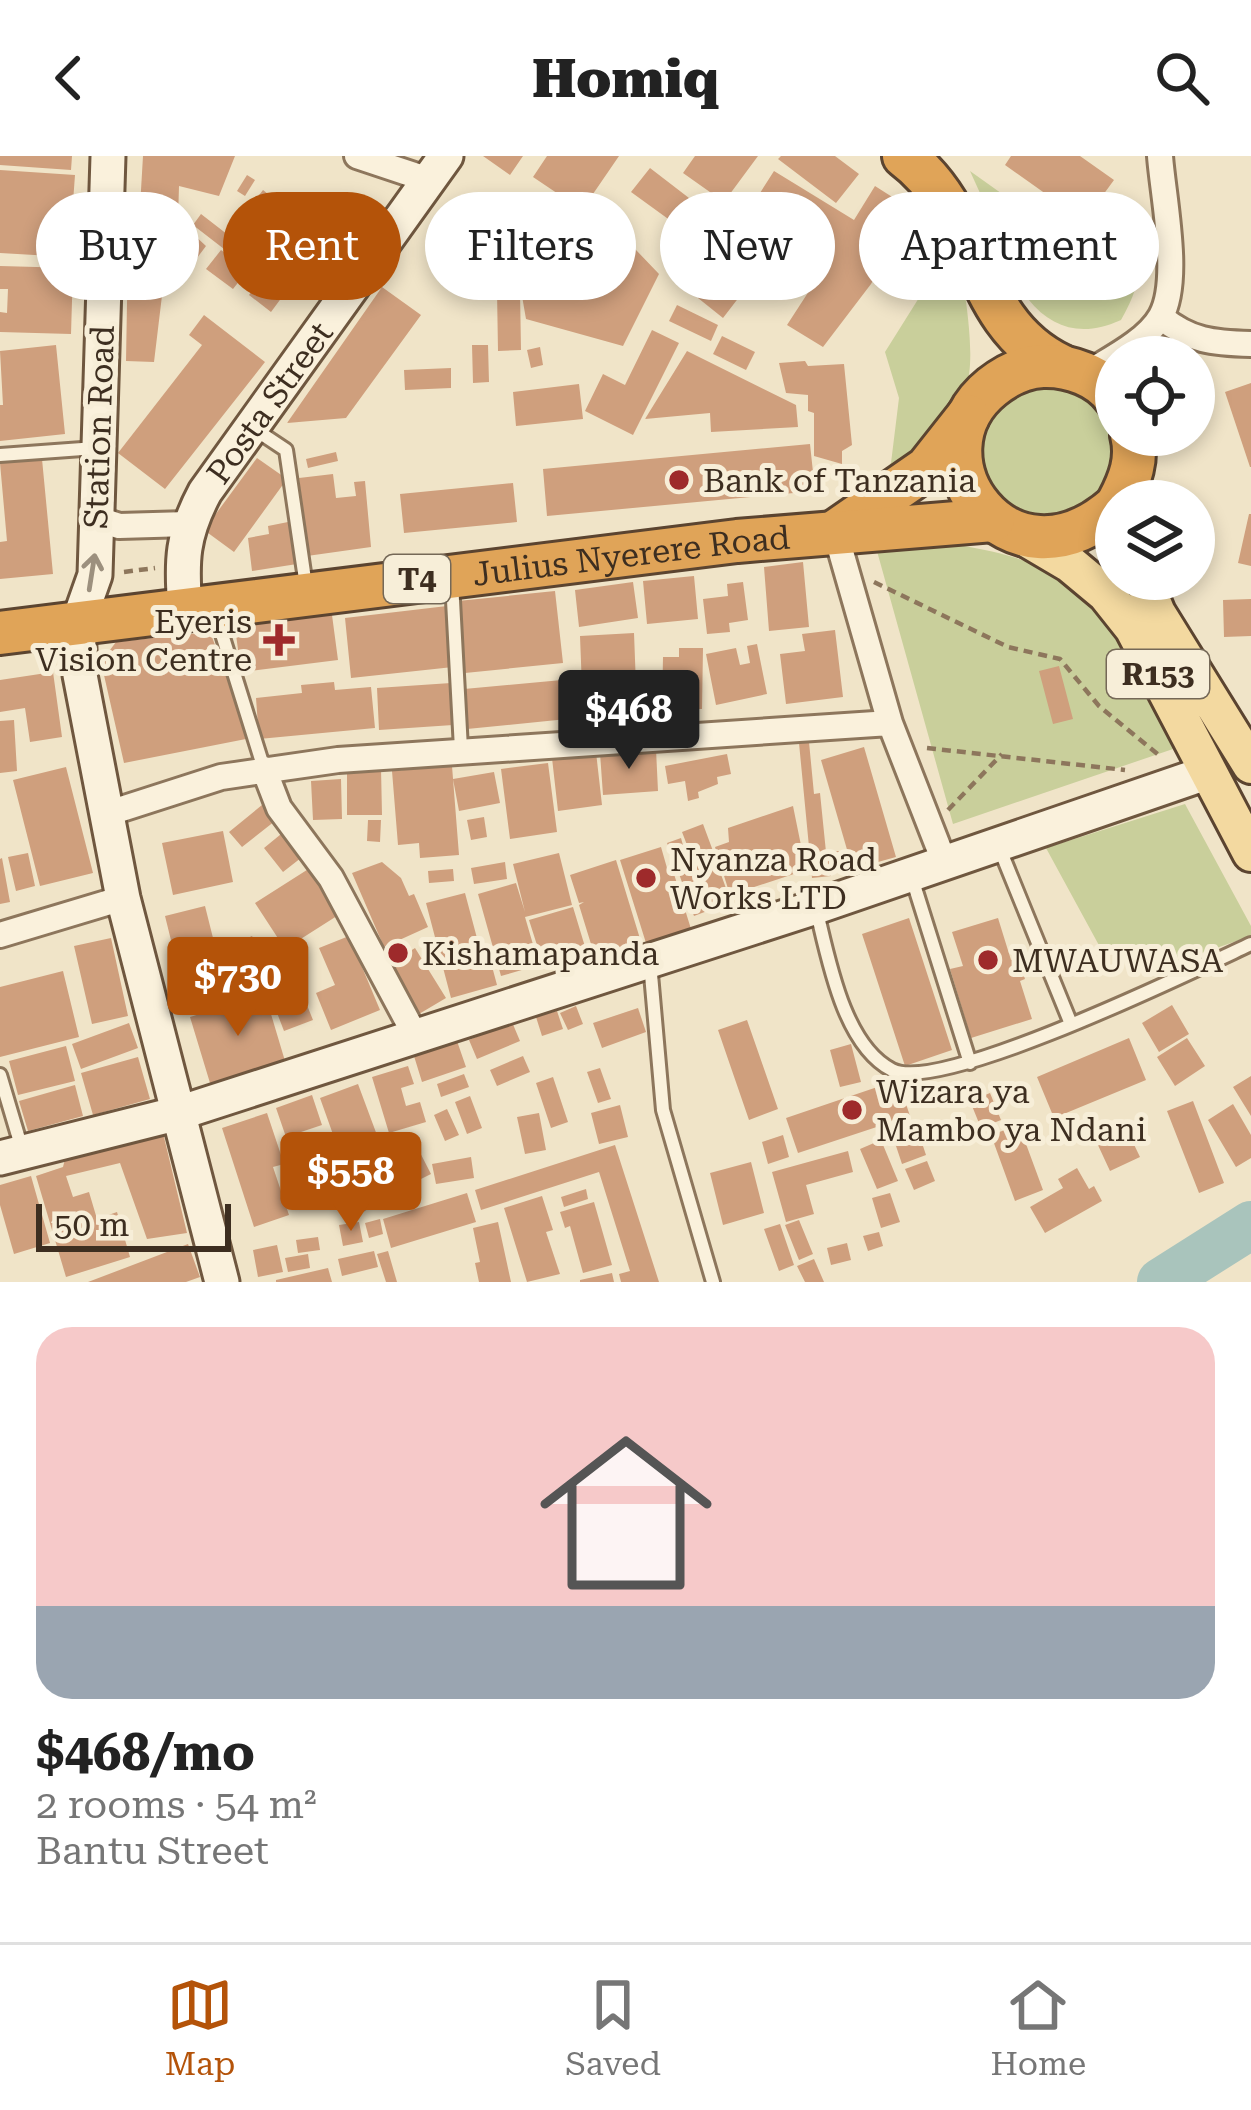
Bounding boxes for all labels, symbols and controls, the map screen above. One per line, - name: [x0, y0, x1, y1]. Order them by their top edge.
- icon: back: [36, 45, 102, 111]
- icon: search: [1149, 45, 1215, 111]
- text: Homiq: [532, 47, 719, 110]
- chip: Buy: [36, 192, 199, 300]
- chip: Rent: [223, 192, 401, 300]
- chip: Filters: [425, 192, 636, 300]
- chip: New: [660, 192, 835, 300]
- chip: Apartment: [859, 192, 1159, 300]
- street label: Posta Street: [198, 314, 340, 491]
- street label: Station Road: [76, 324, 122, 530]
- map controls: [1095, 336, 1215, 600]
- button: locate: [1095, 336, 1215, 456]
- place label: Bank of Tanzania: [703, 461, 976, 500]
- marker: Bank of Tanzania: [666, 467, 692, 493]
- button: layers: [1095, 480, 1215, 600]
- street label: Julius Nyerere Road: [470, 517, 791, 593]
- one-way arrow: [81, 553, 104, 592]
- road number: T4: [384, 555, 450, 603]
- place label: Eyeris Vision Centre: [35, 602, 252, 679]
- marker: Eyeris Vision Centre: [263, 624, 295, 656]
- road number: R153: [1107, 650, 1209, 698]
- pin: $468: [558, 670, 700, 772]
- text: $468: [585, 686, 673, 732]
- place label: Nyanza Road Works LTD: [670, 840, 877, 917]
- marker: Nyanza Road Works LTD: [633, 865, 659, 891]
- place label: Kishamapanda: [422, 934, 659, 973]
- pin: $730: [167, 937, 309, 1039]
- marker: Kishamapanda: [385, 940, 411, 966]
- place label: MWAUWASA: [1012, 941, 1223, 980]
- marker: MWAUWASA: [975, 947, 1001, 973]
- text: $730: [194, 953, 282, 999]
- place label: Wizara ya Mambo ya Ndani: [876, 1072, 1147, 1149]
- marker: Wizara ya Mambo ya Ndani: [839, 1097, 865, 1123]
- pin: $558: [280, 1132, 422, 1234]
- text: $558: [307, 1148, 395, 1194]
- scale bar: [36, 1198, 231, 1251]
- text: 50 m: [54, 1205, 129, 1244]
- icon: home: [518, 1405, 734, 1621]
- text: $468/mo: [36, 1723, 255, 1782]
- text: 2 rooms · 54 m²: [36, 1782, 317, 1828]
- text: Bantu Street: [36, 1828, 269, 1874]
- tab: Map: [165, 1972, 235, 2083]
- tab: Saved: [565, 1972, 661, 2083]
- tab: Home: [990, 1972, 1086, 2083]

